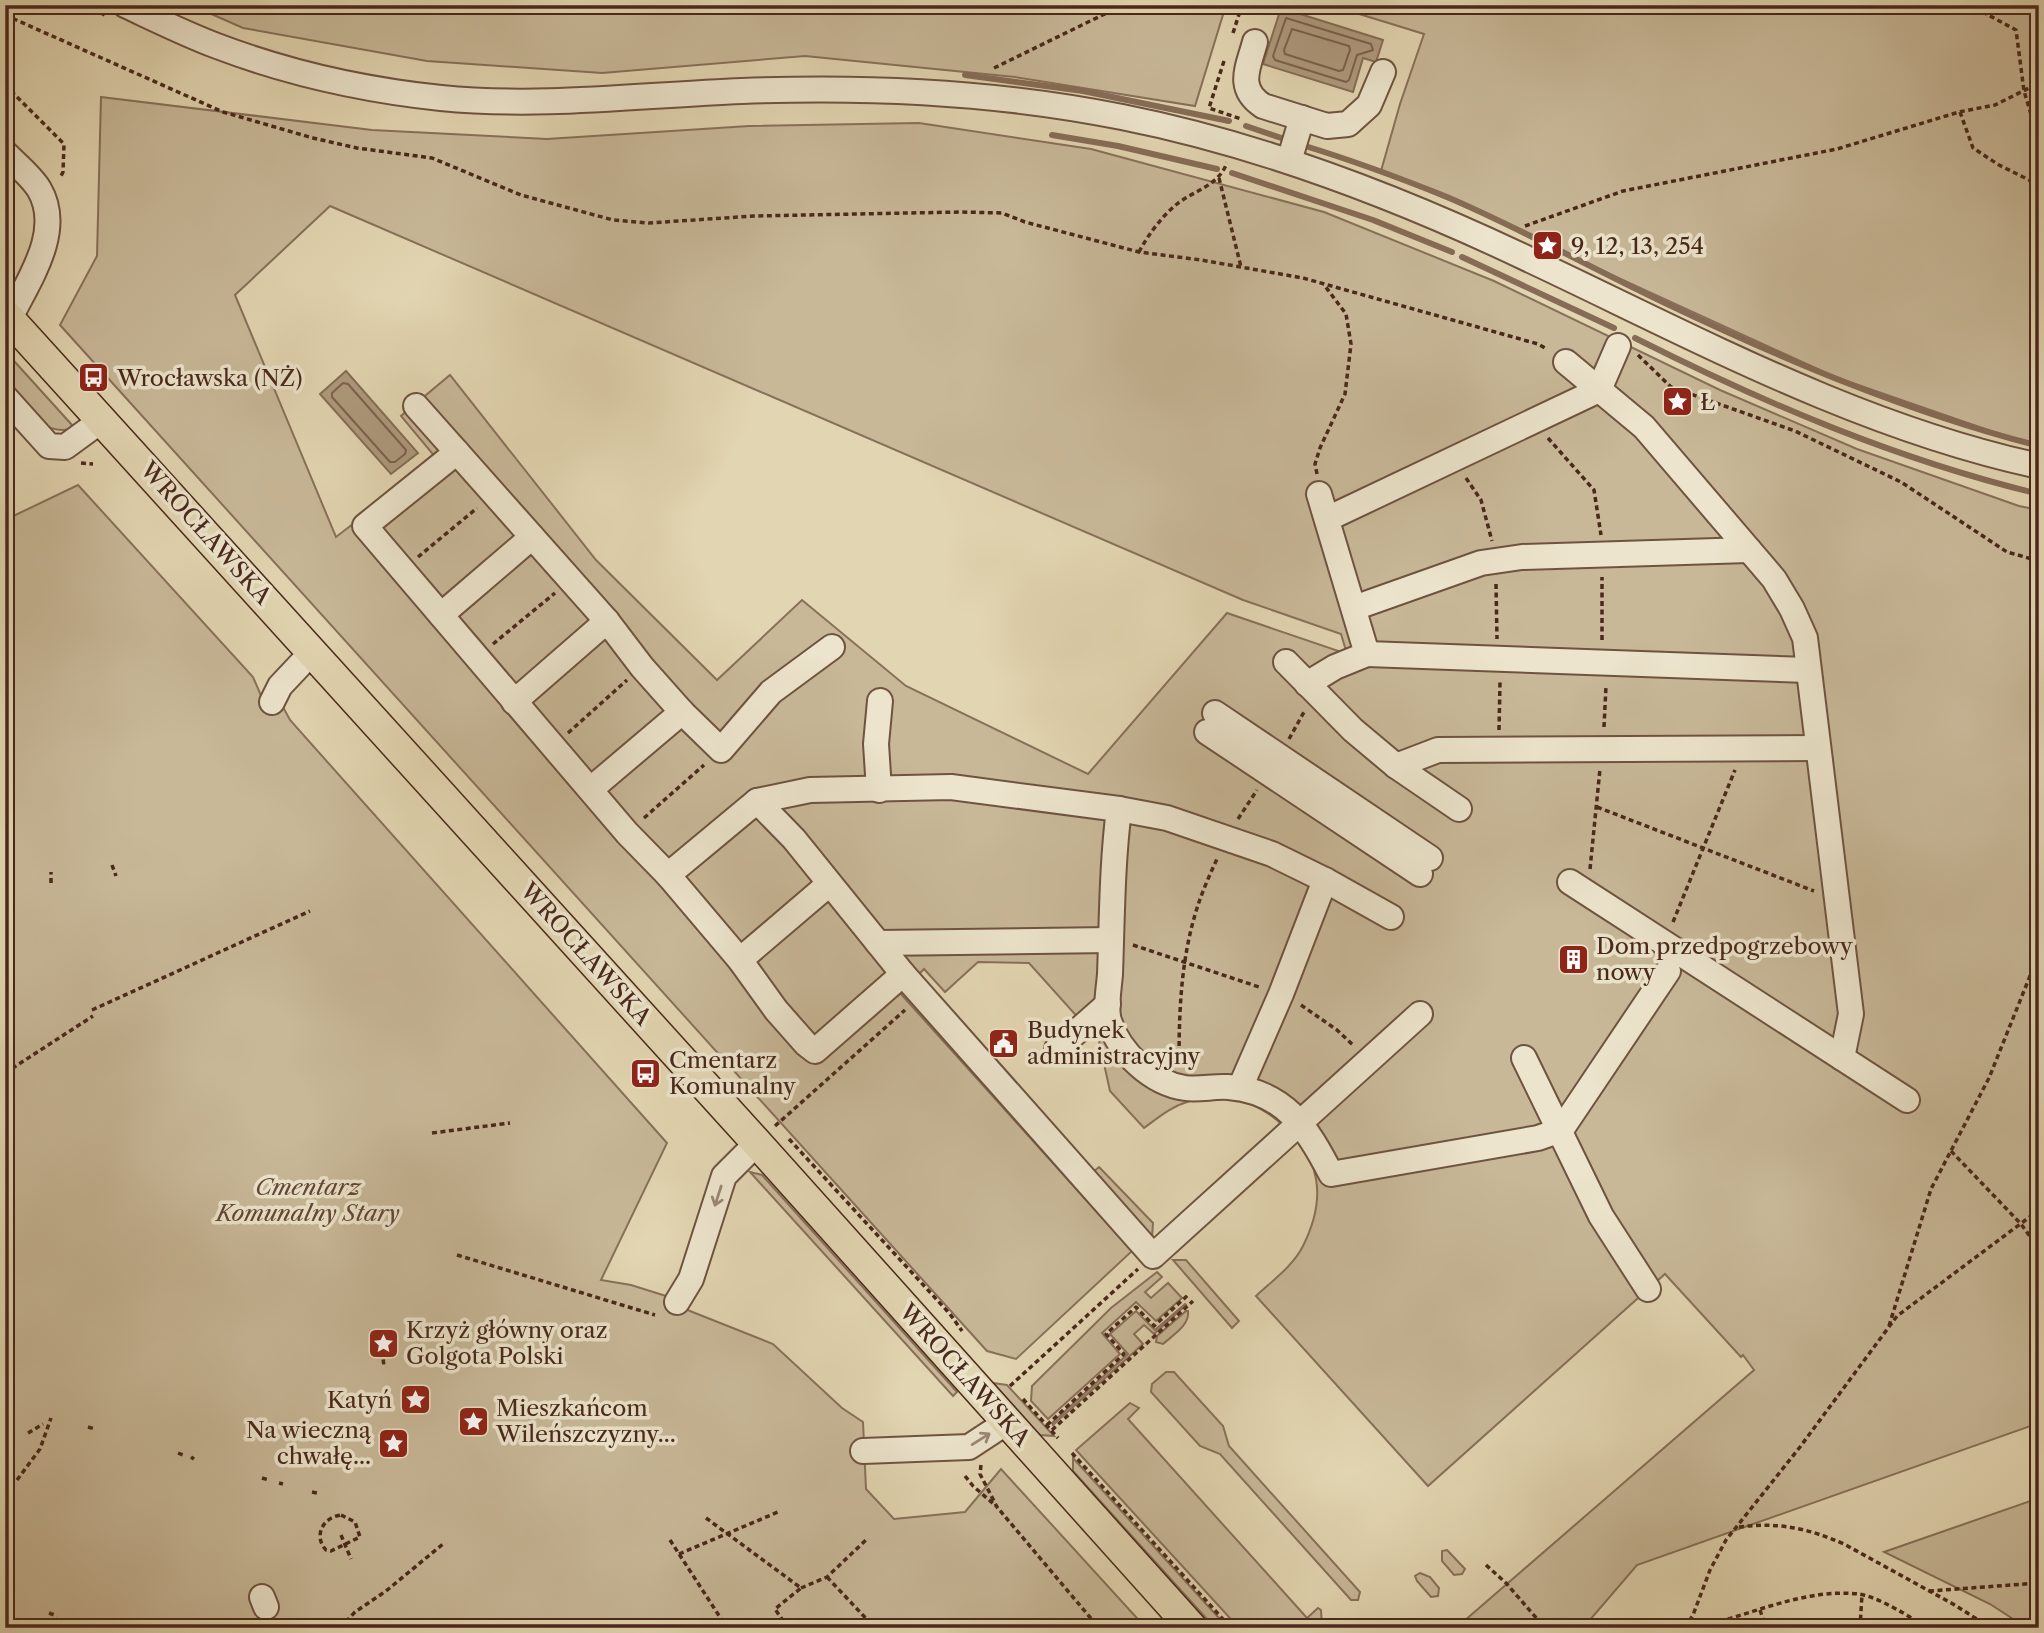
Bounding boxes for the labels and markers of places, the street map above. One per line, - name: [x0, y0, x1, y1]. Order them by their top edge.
- place icon: 9, 12, 13, 254: [1531, 229, 1565, 263]
- place label: 9, 12, 13, 254: [1571, 232, 1704, 260]
- bus stop icon: Wrocławska (NŻ): [77, 361, 111, 395]
- place label: Wrocławska (NŻ): [116, 364, 302, 392]
- place icon: Ł: [1660, 385, 1694, 419]
- place label: Ł: [1700, 388, 1715, 416]
- place label: Dom przedpogrzebowy nowy: [1596, 932, 1853, 986]
- building icon: Dom przedpogrzebowy nowy: [1556, 942, 1590, 976]
- place label: Budynek administracyjny: [1027, 1016, 1201, 1070]
- public building icon: Budynek administracyjny: [987, 1026, 1021, 1060]
- place label: Cmentarz Komunalny: [669, 1046, 796, 1100]
- bus stop icon: Cmentarz Komunalny: [629, 1056, 663, 1090]
- place label: Krzyż główny oraz Golgota Polski: [406, 1316, 608, 1370]
- place icon: Krzyż główny oraz Golgota Polski: [366, 1326, 400, 1360]
- place icon: Katyń: [398, 1383, 432, 1417]
- place label: Katyń: [327, 1386, 392, 1414]
- place label: Mieszkańcom Wileńszczyzny...: [495, 1394, 676, 1448]
- place icon: Mieszkańcom Wileńszczyzny...: [456, 1404, 490, 1438]
- place label: Na wieczną chwałę...: [246, 1416, 372, 1470]
- place icon: Na wieczną chwałę...: [377, 1426, 411, 1460]

